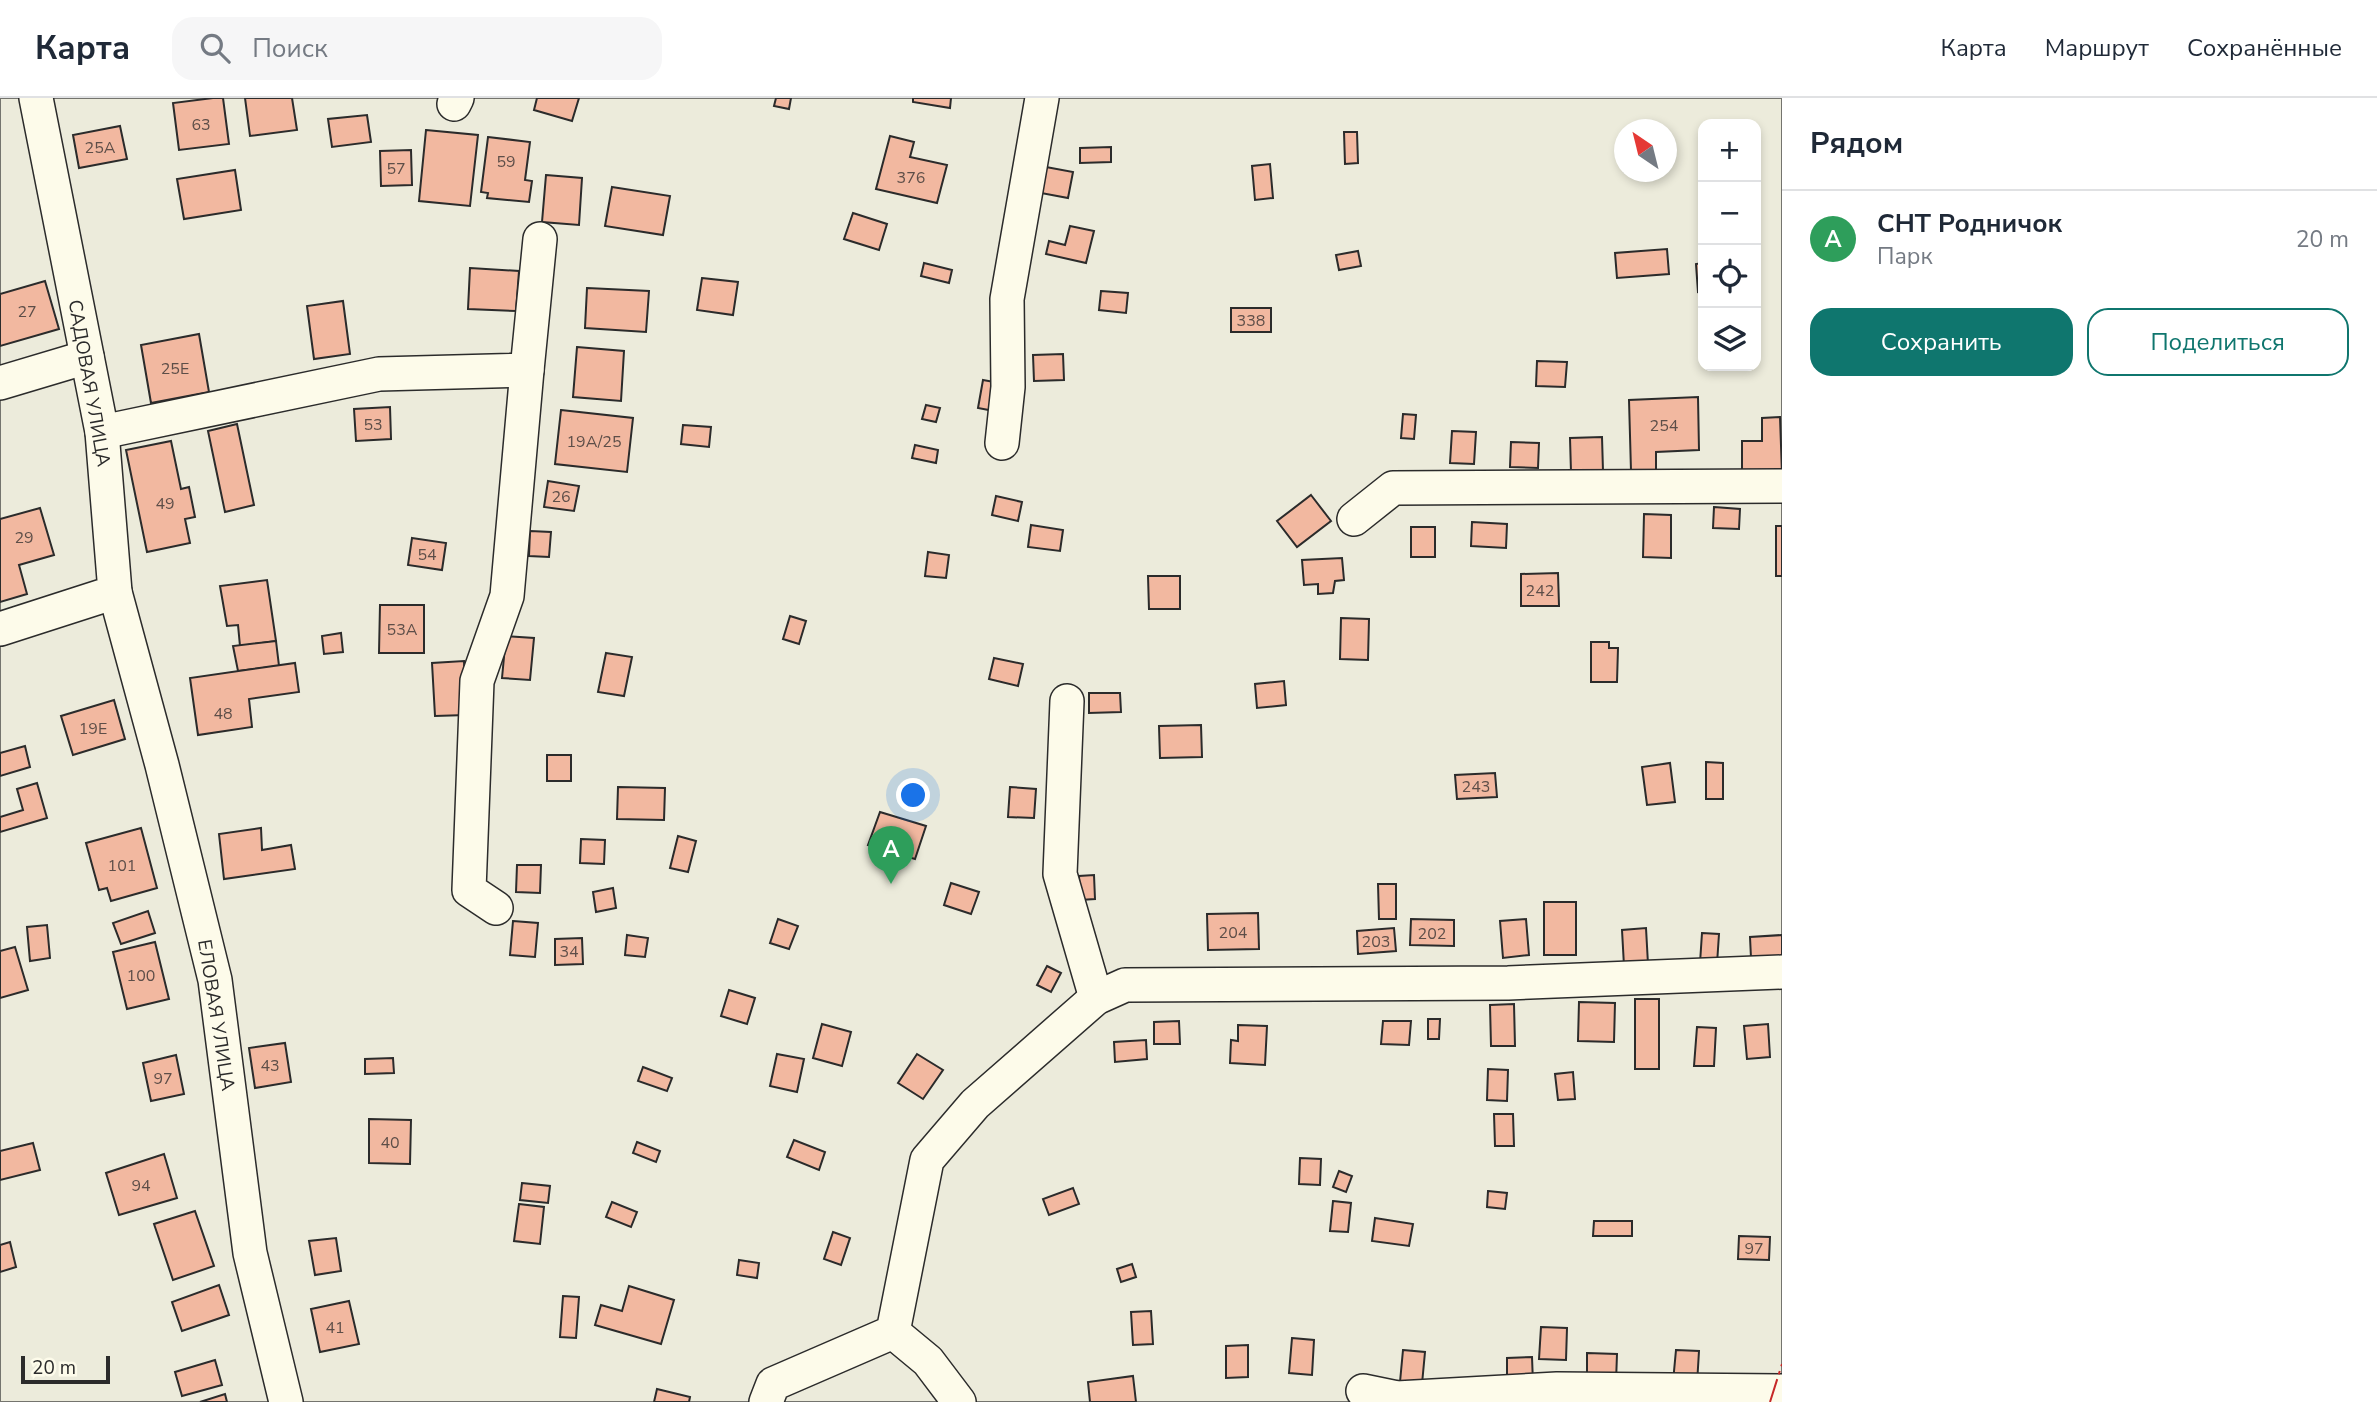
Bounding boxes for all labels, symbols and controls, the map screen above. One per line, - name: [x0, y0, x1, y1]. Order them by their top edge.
- search box: [172, 17, 662, 80]
- text: Карта: [35, 26, 130, 71]
- icon: search: [196, 29, 234, 67]
- text: Поиск: [252, 31, 328, 66]
- text: Карта: [1941, 32, 2007, 64]
- text: Маршрут: [2045, 32, 2149, 64]
- text: Сохранённые: [2187, 32, 2342, 64]
- house number: 63: [191, 114, 211, 136]
- north arrow: [1614, 119, 1677, 182]
- map controls: [1698, 119, 1761, 371]
- button: +: [1698, 119, 1761, 182]
- text: Рядом: [1810, 123, 1903, 164]
- house number: 25А: [85, 137, 116, 159]
- house number: 59: [496, 151, 516, 173]
- house number: 57: [386, 158, 406, 180]
- house number: 376: [897, 167, 925, 189]
- button: −: [1698, 182, 1761, 245]
- text: СНТ Родничок: [1877, 206, 2062, 241]
- text: A: [1824, 224, 1842, 255]
- text: 20 m: [2296, 224, 2349, 255]
- text: Парк: [1877, 241, 1933, 272]
- button: locate: [1698, 245, 1761, 308]
- street label: САДОВАЯ УЛИЦА: [62, 298, 117, 469]
- house number: 27: [17, 301, 37, 323]
- button: layers: [1698, 308, 1761, 371]
- button: Сохранить: [1810, 308, 2073, 376]
- button: Поделиться: [2087, 308, 2349, 376]
- house number: 338: [1237, 310, 1265, 332]
- house number: 25Е: [161, 358, 189, 380]
- house number: 53: [363, 414, 383, 436]
- house number: 254: [1650, 415, 1679, 437]
- house number: 19А/25: [566, 431, 622, 453]
- house number: 26: [551, 486, 571, 508]
- house number: 49: [155, 493, 175, 515]
- house number: 29: [14, 527, 34, 549]
- house number: 54: [417, 544, 437, 566]
- house number: 242: [1526, 580, 1554, 602]
- house number: 53А: [387, 619, 418, 641]
- house number: 48: [213, 703, 233, 725]
- house number: 19Е: [79, 718, 107, 740]
- house number: 243: [1462, 776, 1490, 798]
- your location: [896, 778, 930, 812]
- pin: A: [868, 826, 914, 884]
- house number: 101: [108, 855, 136, 877]
- house number: 204: [1219, 922, 1248, 944]
- house number: 202: [1418, 923, 1446, 945]
- house number: 203: [1362, 931, 1390, 953]
- street label: ЕЛОВАЯ УЛИЦА: [191, 938, 241, 1093]
- house number: 34: [559, 941, 579, 963]
- house number: 100: [127, 965, 155, 987]
- house number: 43: [260, 1055, 280, 1077]
- house number: 97: [153, 1068, 173, 1090]
- house number: 40: [380, 1132, 400, 1154]
- house number: 94: [131, 1175, 151, 1197]
- house number: 97: [1744, 1238, 1764, 1260]
- house number: 41: [325, 1317, 345, 1339]
- scale bar: [21, 1353, 110, 1385]
- text: 20 m: [32, 1355, 76, 1381]

